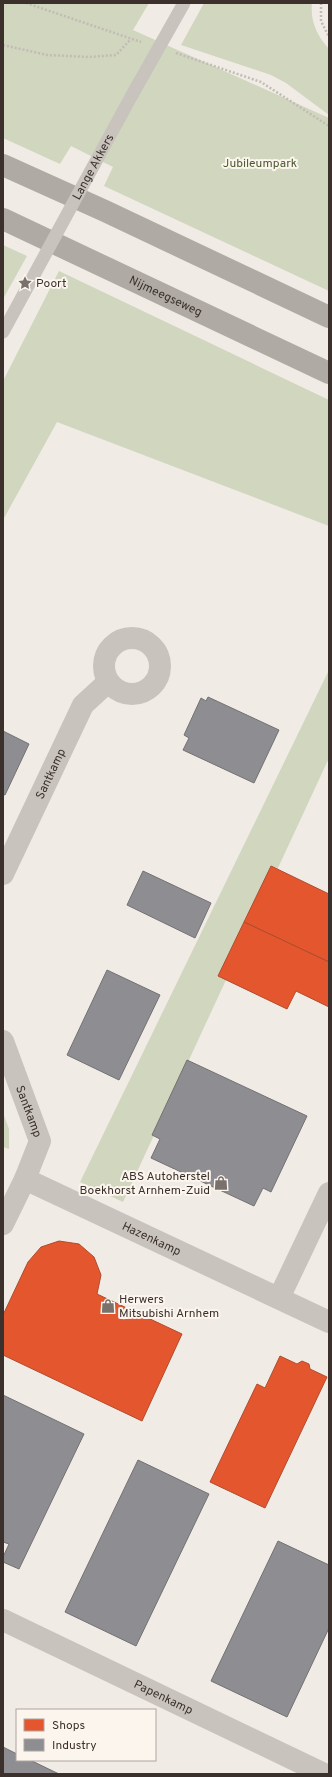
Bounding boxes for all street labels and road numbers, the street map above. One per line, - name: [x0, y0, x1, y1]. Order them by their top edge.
- street label: Lange Akkers: [69, 131, 118, 203]
- street label: Nijmeegseweg: [126, 273, 205, 321]
- street label: Santkamp: [33, 746, 70, 802]
- street label: Santkamp: [11, 1083, 45, 1140]
- street label: Hazenkamp: [119, 1219, 184, 1260]
- street label: Papenkamp: [131, 1677, 195, 1719]

